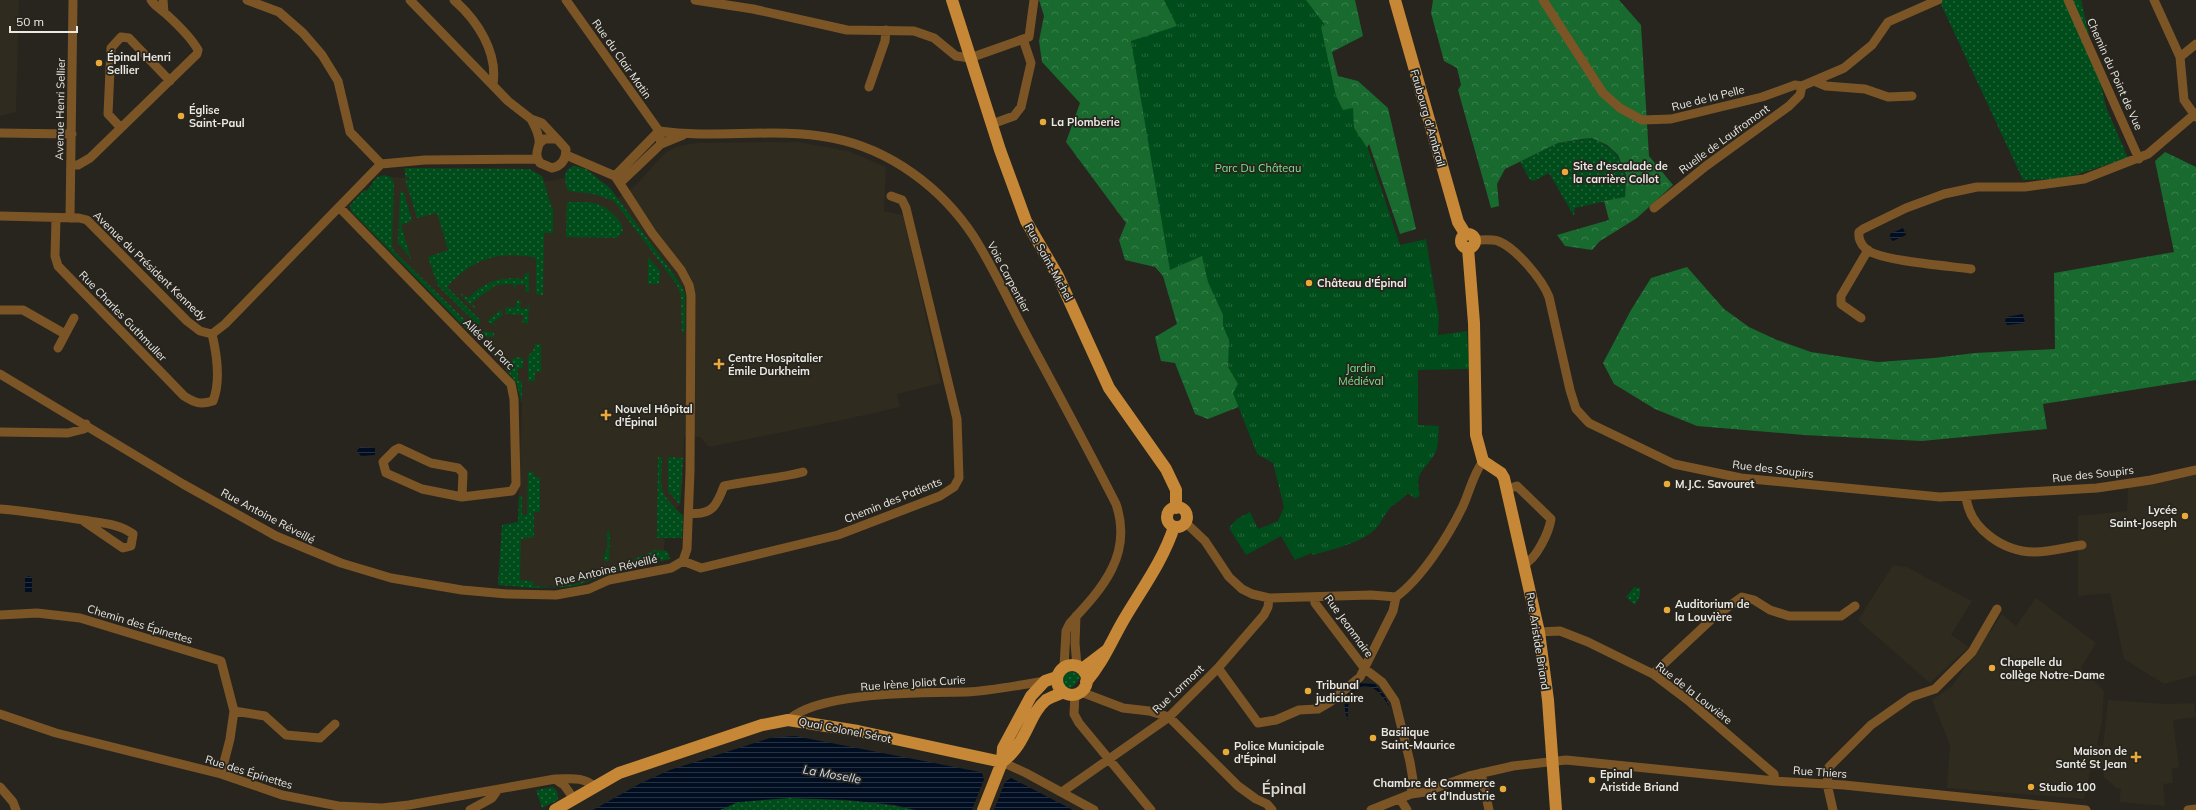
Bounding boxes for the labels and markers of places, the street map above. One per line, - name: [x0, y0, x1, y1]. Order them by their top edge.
- place label: Épinal Henri Sellier: [107, 50, 171, 77]
- marker: Épinal Henri Sellier: [94, 58, 104, 68]
- place label: Église Saint-Paul: [189, 103, 245, 130]
- marker: Église Saint-Paul: [176, 111, 186, 121]
- place label: La Plomberie: [1051, 115, 1120, 129]
- marker: La Plomberie: [1038, 117, 1048, 127]
- place label: Site d'escalade de la carrière Collot: [1573, 159, 1668, 186]
- marker: Site d'escalade de la carrière Collot: [1560, 167, 1570, 177]
- place label: Château d'Épinal: [1317, 276, 1407, 290]
- marker: Château d'Épinal: [1304, 278, 1314, 288]
- place label: Centre Hospitalier Émile Durkheim: [728, 351, 823, 378]
- marker: Centre Hospitalier Émile Durkheim: [713, 358, 725, 370]
- place label: Nouvel Hôpital d'Épinal: [615, 402, 693, 429]
- marker: Nouvel Hôpital d'Épinal: [600, 409, 612, 421]
- place label: M.J.C. Savouret: [1675, 477, 1754, 491]
- marker: M.J.C. Savouret: [1662, 479, 1672, 489]
- place label: Lycée Saint-Joseph: [2109, 503, 2177, 530]
- marker: Lycée Saint-Joseph: [2180, 511, 2190, 521]
- place label: Auditorium de la Louvière: [1675, 597, 1750, 624]
- marker: Auditorium de la Louvière: [1662, 605, 1672, 615]
- place label: Chapelle du collège Notre-Dame: [2000, 655, 2105, 682]
- marker: Chapelle du collège Notre-Dame: [1987, 663, 1997, 673]
- place label: Tribunal judiciaire: [1315, 678, 1364, 705]
- marker: Tribunal judiciaire: [1303, 686, 1313, 696]
- place label: Basilique Saint-Maurice: [1381, 725, 1455, 752]
- marker: Basilique Saint-Maurice: [1368, 733, 1378, 743]
- place label: Police Municipale d'Épinal: [1234, 739, 1324, 766]
- place label: Maison de Santé St Jean: [2056, 744, 2127, 771]
- marker: Police Municipale d'Épinal: [1221, 747, 1231, 757]
- marker: Maison de Santé St Jean: [2130, 751, 2142, 763]
- place label: Epinal Aristide Briand: [1600, 767, 1679, 794]
- marker: Epinal Aristide Briand: [1587, 775, 1597, 785]
- place label: Chambre de Commerce et d'Industrie: [1373, 776, 1495, 803]
- place label: Studio 100: [2039, 780, 2096, 794]
- marker: Studio 100: [2026, 782, 2036, 792]
- marker: Chambre de Commerce et d'Industrie: [1498, 784, 1508, 794]

